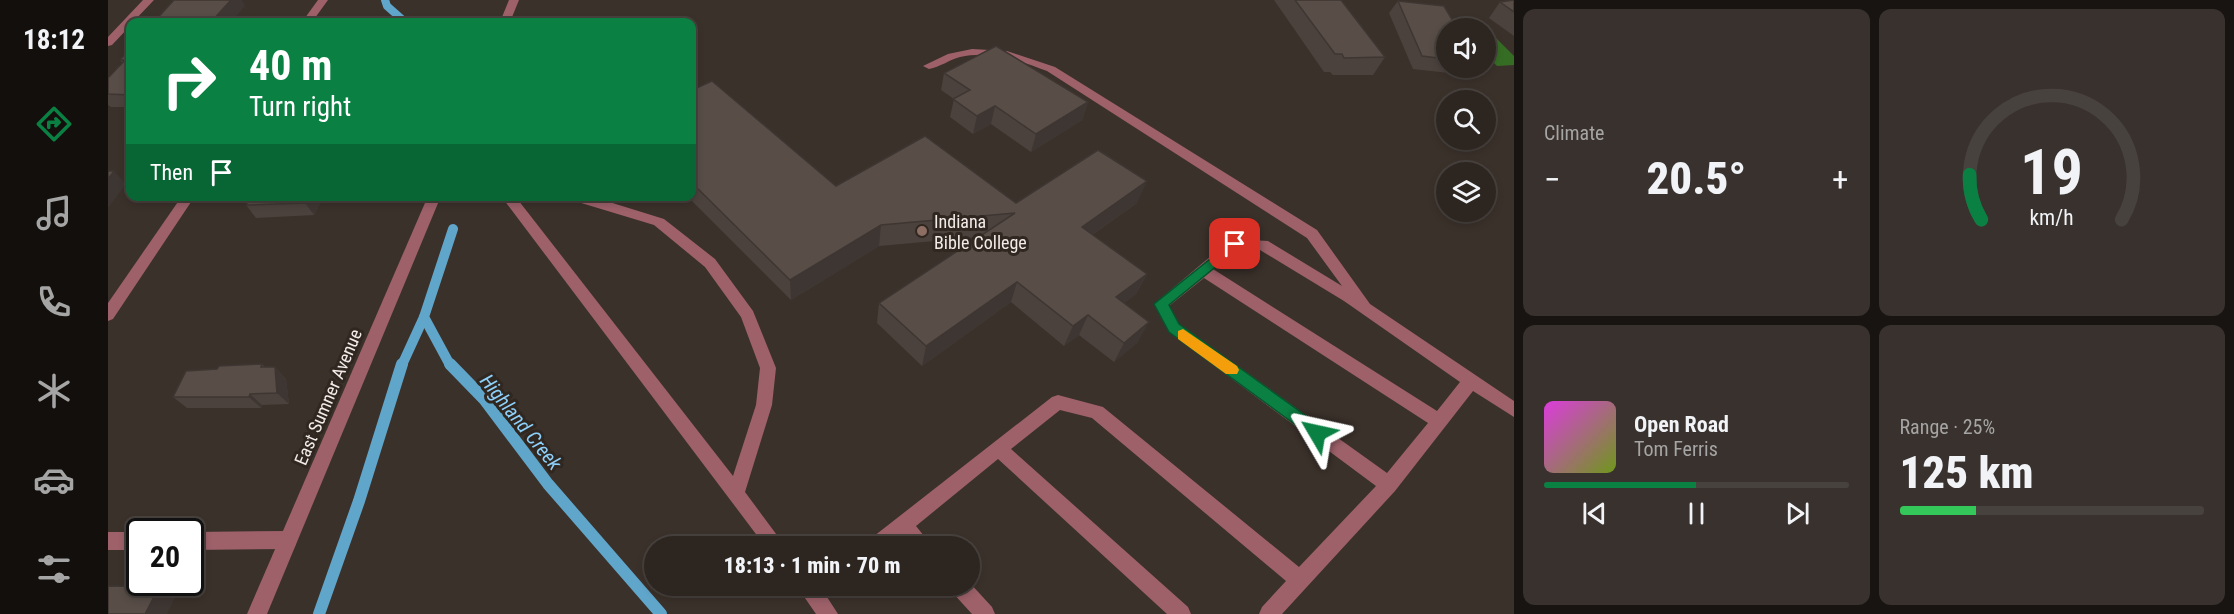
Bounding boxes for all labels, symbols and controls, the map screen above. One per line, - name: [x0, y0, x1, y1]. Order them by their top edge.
- map controls: [1436, 18, 1496, 222]
- button: sound: [1436, 18, 1496, 78]
- text: 18:12: [23, 24, 85, 56]
- text: 40 m: [249, 41, 332, 90]
- icon: right: [150, 42, 228, 120]
- button: search: [1436, 90, 1496, 150]
- text: Turn right: [249, 91, 351, 123]
- icon: directions: [33, 103, 75, 145]
- text: Climate: [1544, 121, 1604, 145]
- text: 19: [2020, 136, 2083, 209]
- text: 20.5°: [1646, 152, 1746, 205]
- icon: arrive: [205, 156, 238, 189]
- text: Then: [150, 160, 193, 185]
- text: −: [1544, 160, 1561, 199]
- text: +: [1832, 160, 1848, 199]
- button: layers: [1436, 162, 1496, 222]
- icon: music: [33, 192, 75, 234]
- text: km/h: [2030, 205, 2074, 230]
- place label: Indiana Bible College: [934, 211, 1027, 253]
- pin: [1209, 218, 1260, 269]
- marker: Indiana Bible College: [915, 224, 929, 238]
- icon: arrive: [1218, 227, 1251, 260]
- icon: phone: [33, 281, 75, 323]
- street label: East Sumner Avenue: [290, 326, 366, 468]
- water label: Highland Creek: [475, 369, 568, 476]
- icon: climate: [33, 370, 75, 412]
- position arrow: [1285, 401, 1349, 465]
- text: Open Road: [1634, 412, 1729, 437]
- text: Range · 25%: [1900, 415, 1995, 439]
- text: Tom Ferris: [1634, 437, 1718, 461]
- text: 125 km: [1900, 446, 2034, 499]
- icon: car: [33, 459, 75, 501]
- icon: previous: [1578, 497, 1611, 530]
- icon: pause: [1680, 497, 1713, 530]
- icon: next: [1781, 497, 1814, 530]
- speed limit sign: 20: [126, 518, 204, 596]
- icon: filters: [33, 548, 75, 590]
- text: 18:13 · 1 min · 70 m: [724, 553, 900, 578]

